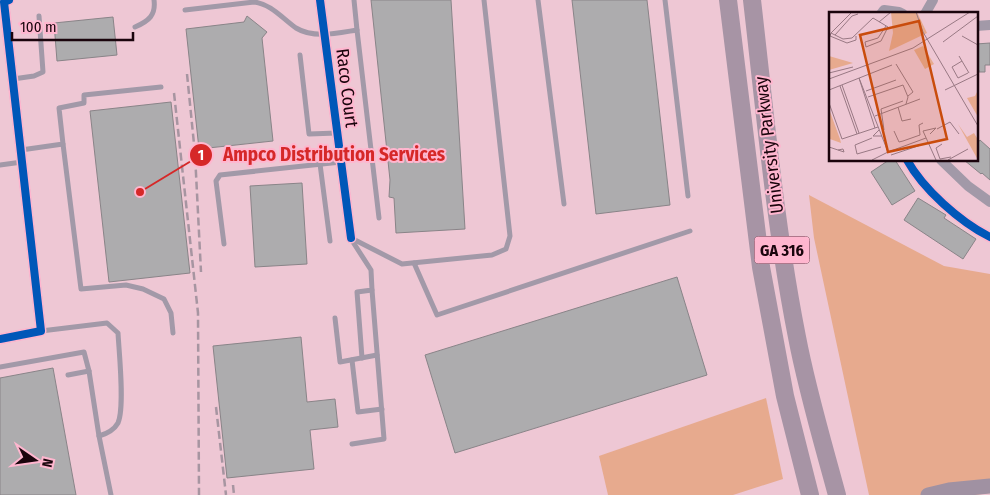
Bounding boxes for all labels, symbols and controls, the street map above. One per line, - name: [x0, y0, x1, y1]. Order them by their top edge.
- scale bar: [12, 10, 134, 42]
- inset map: [829, 12, 978, 161]
- text: 100 m: [20, 18, 57, 36]
- street label: Raco Court: [331, 47, 363, 129]
- street label: University Parkway: [750, 75, 788, 215]
- callout: Ampco Distribution Services: [188, 138, 456, 172]
- text: Ampco Distribution Services: [222, 143, 446, 166]
- text: 1: [198, 146, 204, 164]
- road number: GA 316: [754, 236, 810, 264]
- north arrow: [10, 435, 60, 485]
- text: N: [38, 457, 56, 469]

